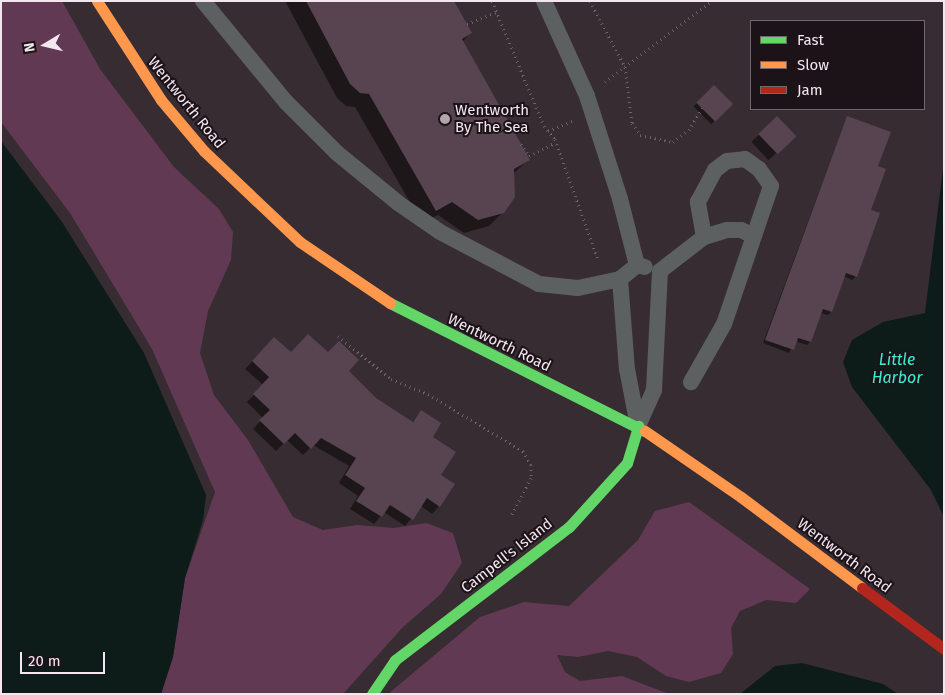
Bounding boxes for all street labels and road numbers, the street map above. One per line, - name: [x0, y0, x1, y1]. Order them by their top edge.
- street label: Wentworth Road: [144, 54, 228, 152]
- street label: Wentworth Road: [444, 310, 554, 376]
- street label: Campell's Island: [458, 515, 556, 597]
- street label: Wentworth Road: [794, 515, 894, 597]

